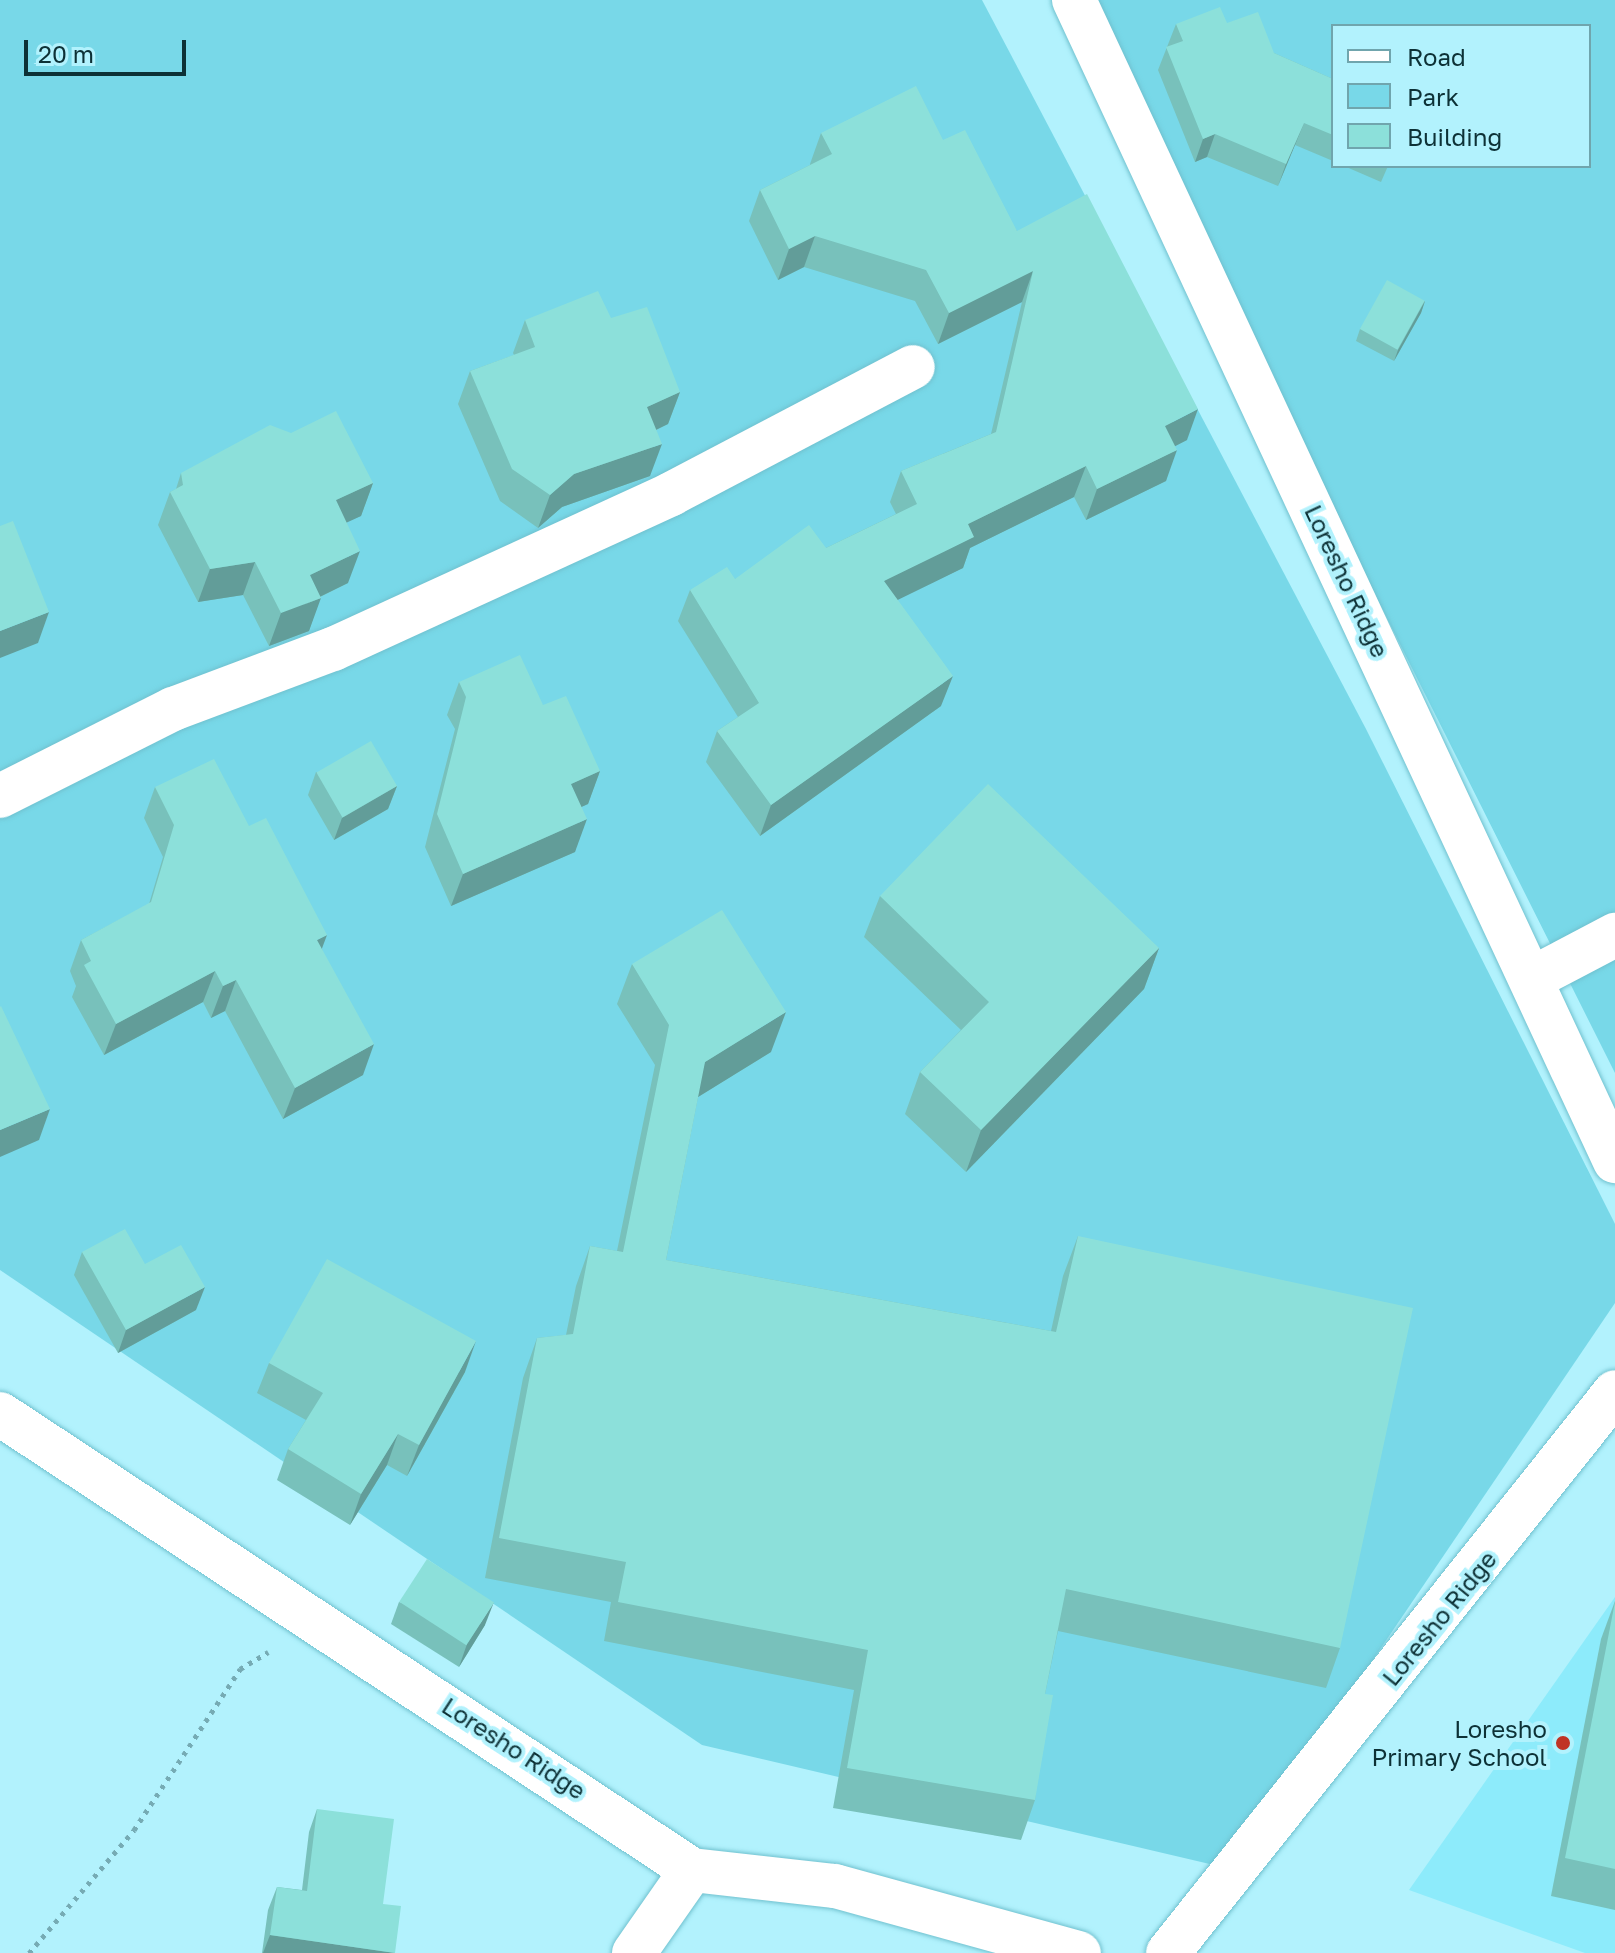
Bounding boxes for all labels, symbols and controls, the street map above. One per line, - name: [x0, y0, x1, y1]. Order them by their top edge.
- scale bar: [28, 24, 190, 74]
- legend: [1331, 24, 1591, 168]
- text: 20 m: [38, 39, 94, 68]
- text: Road: [1407, 42, 1466, 71]
- text: Park: [1407, 82, 1459, 111]
- text: Building: [1407, 122, 1502, 151]
- street label: Loresho Ridge: [1299, 500, 1395, 662]
- street label: Loresho Ridge: [1376, 1545, 1502, 1691]
- street label: Loresho Ridge: [437, 1691, 591, 1805]
- place label: Loresho Primary School: [1371, 1715, 1547, 1771]
- marker: Loresho Primary School: [1554, 1734, 1572, 1752]

